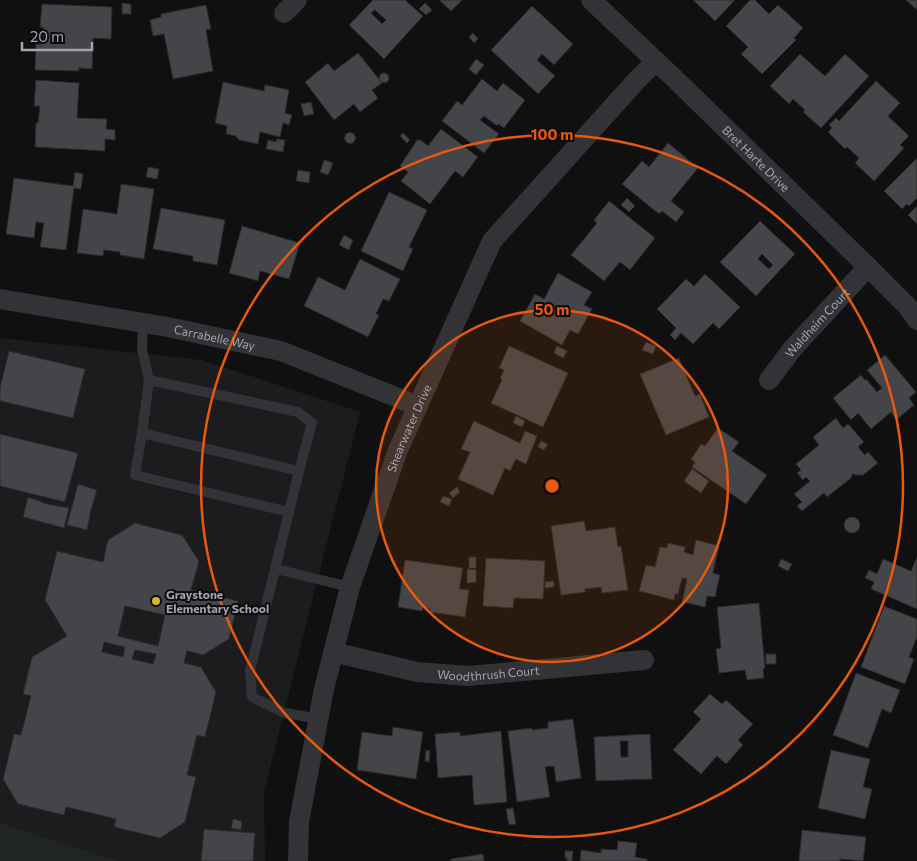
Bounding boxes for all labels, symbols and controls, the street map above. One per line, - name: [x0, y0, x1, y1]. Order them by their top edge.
- scale bar: [22, 20, 92, 52]
- text: 20 m: [30, 27, 64, 45]
- street label: Bret Harte Drive: [720, 122, 793, 194]
- text: 100 m: [531, 125, 573, 143]
- street label: Waldheim Court: [782, 285, 852, 360]
- text: 50 m: [535, 300, 569, 318]
- street label: Carrabelle Way: [173, 321, 256, 352]
- street label: Shearwater Drive: [384, 382, 434, 474]
- centre of rings: [543, 477, 561, 495]
- place label: Graystone Elementary School: [166, 587, 269, 615]
- marker: Graystone Elementary School: [150, 595, 162, 607]
- street label: Woodthrush Court: [437, 663, 540, 683]

